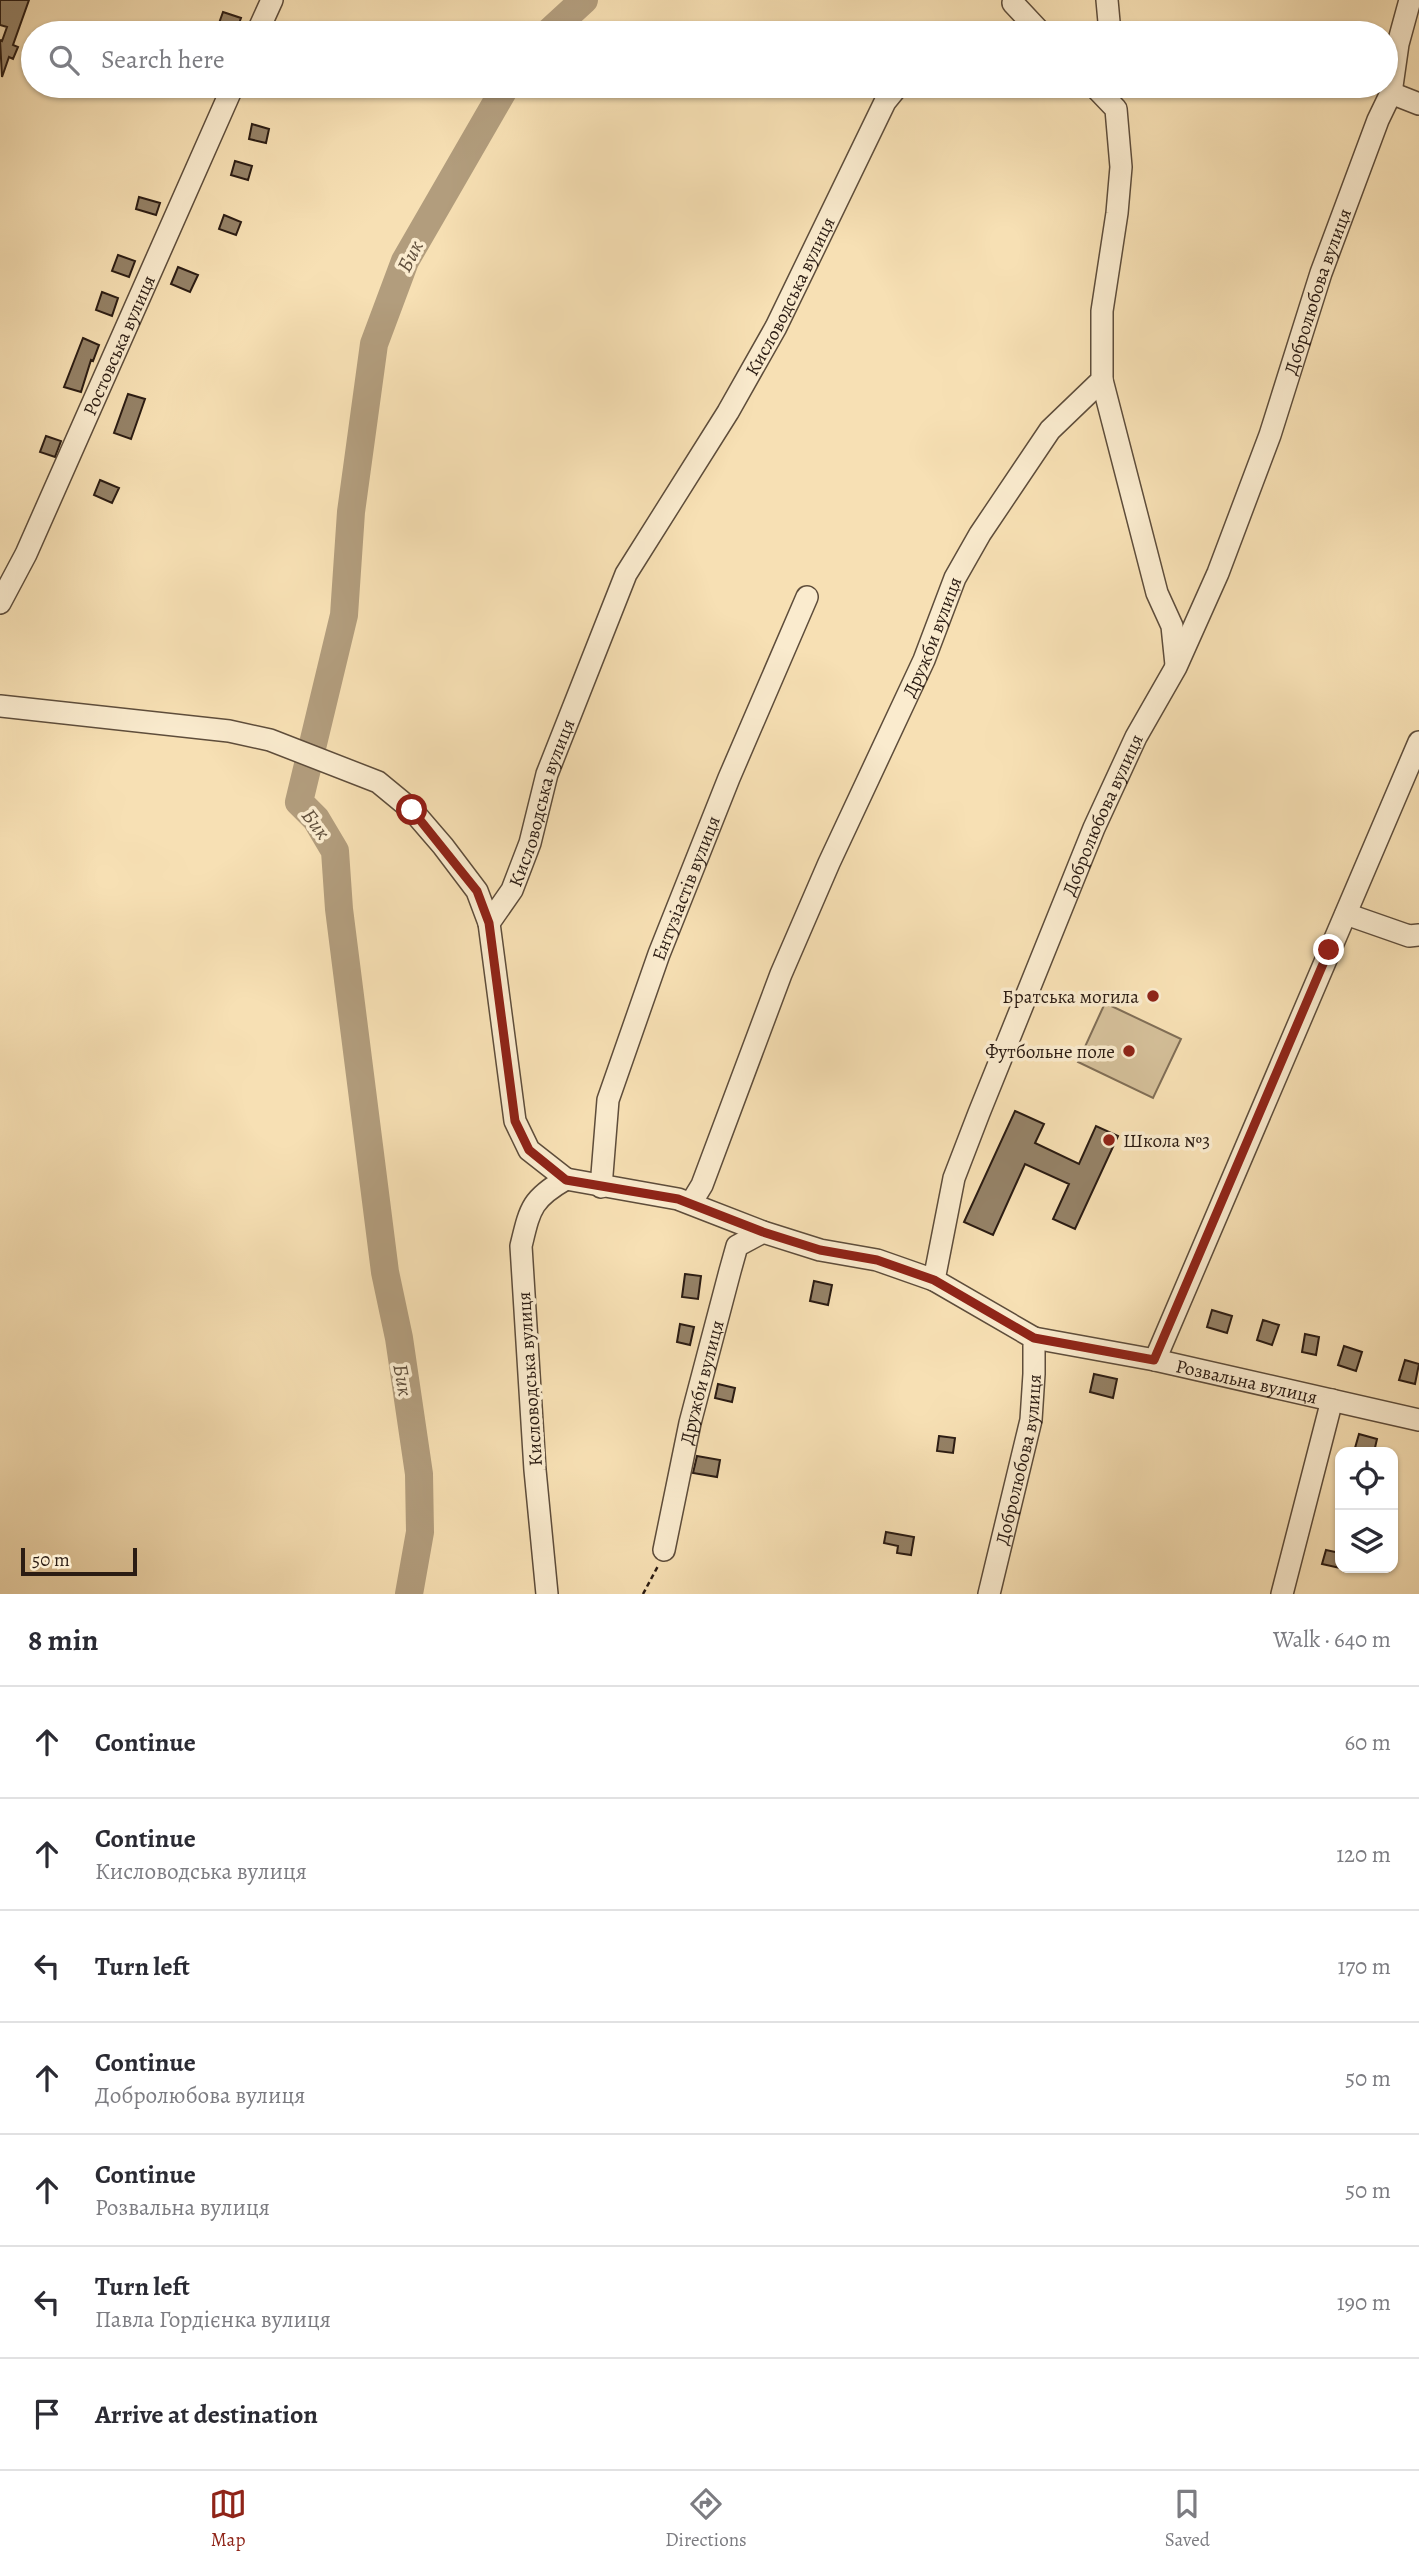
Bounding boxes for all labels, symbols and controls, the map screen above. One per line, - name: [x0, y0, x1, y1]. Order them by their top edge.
- search box: [21, 21, 1398, 98]
- icon: search: [45, 41, 83, 79]
- text: Search here: [101, 42, 225, 77]
- street label: Добролюбова вулиця: [1278, 205, 1358, 378]
- street label: Кисловодська вулиця: [739, 213, 841, 381]
- water label: Бик: [390, 235, 430, 277]
- street label: Ростовська вулиця: [77, 271, 162, 420]
- street label: Дружби вулиця: [896, 573, 968, 702]
- street label: Кисловодська вулиця: [502, 715, 581, 891]
- street label: Добролюбова вулиця: [1056, 730, 1150, 900]
- route start: [396, 794, 427, 825]
- water label: Бик: [295, 803, 337, 845]
- street label: Ентузіастів вулиця: [646, 812, 727, 964]
- route end: [1313, 934, 1344, 965]
- place label: Братська могила: [1002, 984, 1139, 1010]
- marker: Братська могила: [1145, 988, 1161, 1004]
- place label: Футбольне поле: [985, 1039, 1115, 1065]
- marker: Футбольне поле: [1121, 1043, 1137, 1059]
- place label: Школа №3: [1123, 1128, 1210, 1154]
- marker: Школа №3: [1101, 1132, 1117, 1148]
- street label: Кисловодська вулиця: [511, 1291, 549, 1467]
- street label: Дружби вулиця: [674, 1317, 731, 1447]
- street label: Розвальна вулиця: [1173, 1353, 1320, 1411]
- water label: Бик: [386, 1362, 420, 1398]
- street label: Добролюбова вулиця: [989, 1373, 1048, 1548]
- map controls: [1335, 1447, 1398, 1573]
- button: locate: [1335, 1447, 1398, 1510]
- button: layers: [1335, 1510, 1398, 1573]
- scale bar: [21, 1545, 136, 1577]
- text: 50 m: [32, 1547, 70, 1573]
- text: 8 min: [28, 1620, 98, 1660]
- text: Walk · 640 m: [1273, 1624, 1391, 1655]
- icon: ahead: [28, 1723, 66, 1761]
- text: Continue: [95, 1725, 196, 1760]
- text: 60 m: [1344, 1727, 1391, 1758]
- text: Continue: [95, 1821, 196, 1856]
- icon: ahead: [28, 1835, 66, 1873]
- text: 120 m: [1336, 1839, 1391, 1870]
- text: Кисловодська вулиця: [95, 1856, 307, 1887]
- icon: left: [28, 1947, 66, 1985]
- text: Turn left: [95, 1949, 190, 1984]
- text: 170 m: [1338, 1951, 1391, 1982]
- text: Continue: [95, 2045, 196, 2080]
- icon: ahead: [28, 2059, 66, 2097]
- text: 50 m: [1345, 2063, 1391, 2094]
- text: Добролюбова вулиця: [95, 2080, 305, 2111]
- text: Continue: [95, 2157, 196, 2192]
- icon: ahead: [28, 2171, 66, 2209]
- text: 50 m: [1345, 2175, 1391, 2206]
- text: Розвальна вулиця: [95, 2192, 270, 2223]
- text: Turn left: [95, 2269, 190, 2304]
- icon: left: [28, 2283, 66, 2321]
- text: 190 m: [1337, 2287, 1391, 2318]
- text: Павла Гордієнка вулиця: [95, 2304, 331, 2335]
- icon: arrive: [28, 2395, 66, 2433]
- text: Arrive at destination: [95, 2397, 318, 2432]
- tab: Map: [209, 2485, 247, 2553]
- tab: Directions: [665, 2485, 747, 2553]
- tab: Saved: [1165, 2485, 1210, 2553]

